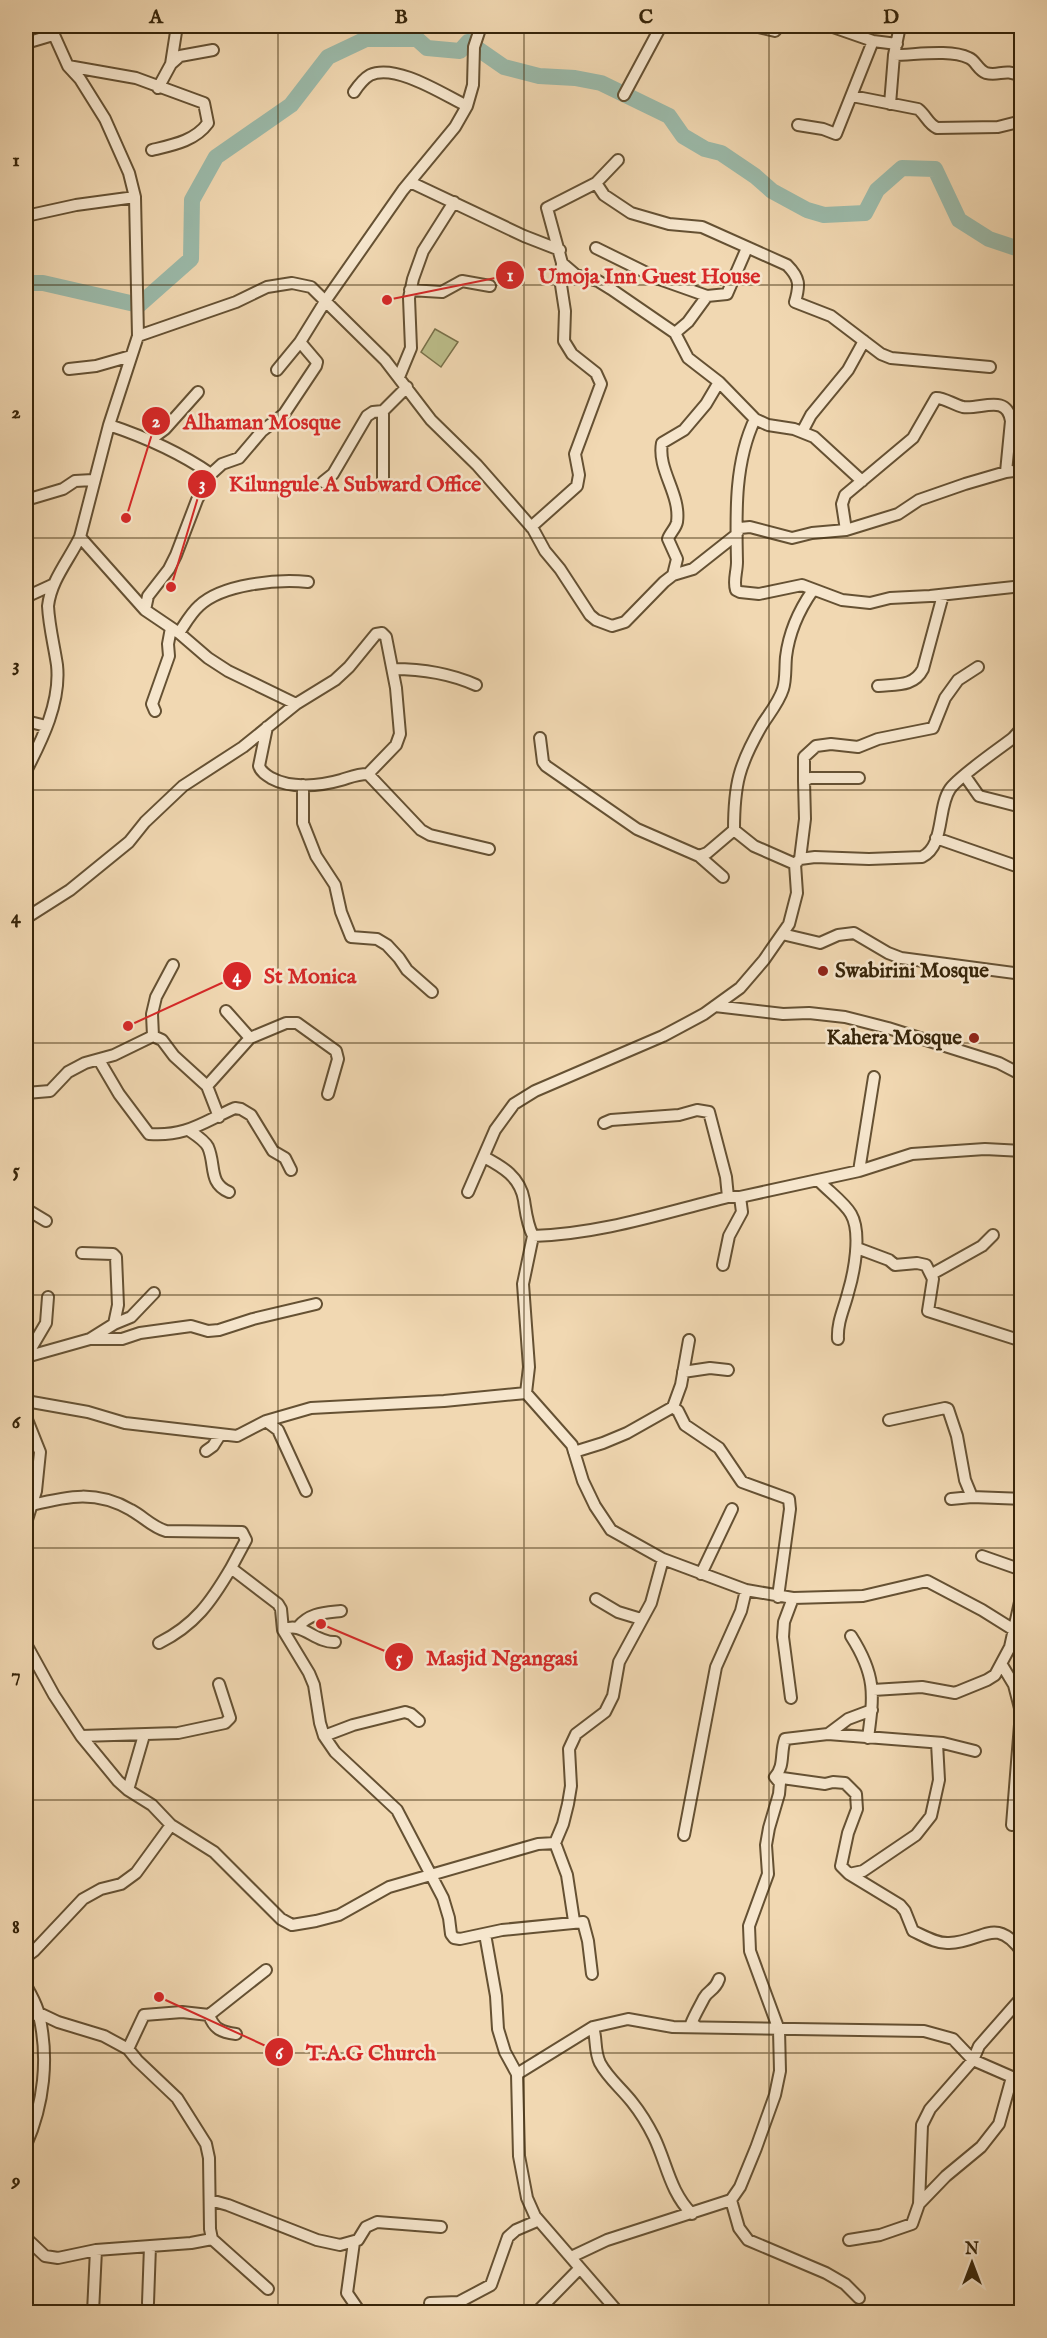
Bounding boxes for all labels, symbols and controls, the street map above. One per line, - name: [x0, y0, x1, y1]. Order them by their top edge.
- text: A: [148, 5, 164, 30]
- text: B: [394, 5, 408, 30]
- text: C: [639, 5, 653, 30]
- text: D: [883, 5, 899, 30]
- text: 1: [12, 148, 20, 173]
- callout: Umoja Inn Guest House: [495, 255, 772, 295]
- text: Umoja Inn Guest House: [537, 263, 760, 291]
- text: 1: [507, 265, 514, 288]
- text: 2: [11, 400, 21, 425]
- callout: Alhaman Mosque: [141, 401, 352, 441]
- text: Alhaman Mosque: [182, 409, 341, 437]
- text: 2: [152, 411, 161, 434]
- callout: Kilungule A Subward Office: [187, 464, 494, 504]
- text: Kilungule A Subward Office: [229, 471, 481, 499]
- text: 3: [199, 474, 205, 497]
- text: 3: [12, 653, 20, 678]
- text: 4: [11, 905, 22, 930]
- callout: St Monica: [222, 956, 368, 996]
- place label: Swabirini Mosque: [835, 958, 989, 985]
- text: St Monica: [264, 963, 357, 991]
- marker: Swabirini Mosque: [816, 964, 830, 978]
- text: 4: [233, 966, 243, 989]
- place label: Kahera Mosque: [826, 1025, 962, 1052]
- marker: Kahera Mosque: [967, 1031, 981, 1045]
- text: 5: [12, 1158, 20, 1183]
- text: 6: [12, 1410, 22, 1435]
- callout: Masjid Ngangasi: [384, 1637, 590, 1677]
- text: Masjid Ngangasi: [426, 1645, 578, 1673]
- text: 5: [396, 1648, 403, 1671]
- text: 7: [11, 1663, 21, 1688]
- text: 8: [12, 1915, 20, 1940]
- callout: T.A.G Church: [264, 2032, 448, 2072]
- text: T.A.G Church: [305, 2040, 436, 2068]
- text: 6: [275, 2043, 284, 2066]
- text: 9: [11, 2168, 21, 2193]
- north arrow: [942, 2233, 1002, 2293]
- text: N: [964, 2240, 979, 2260]

